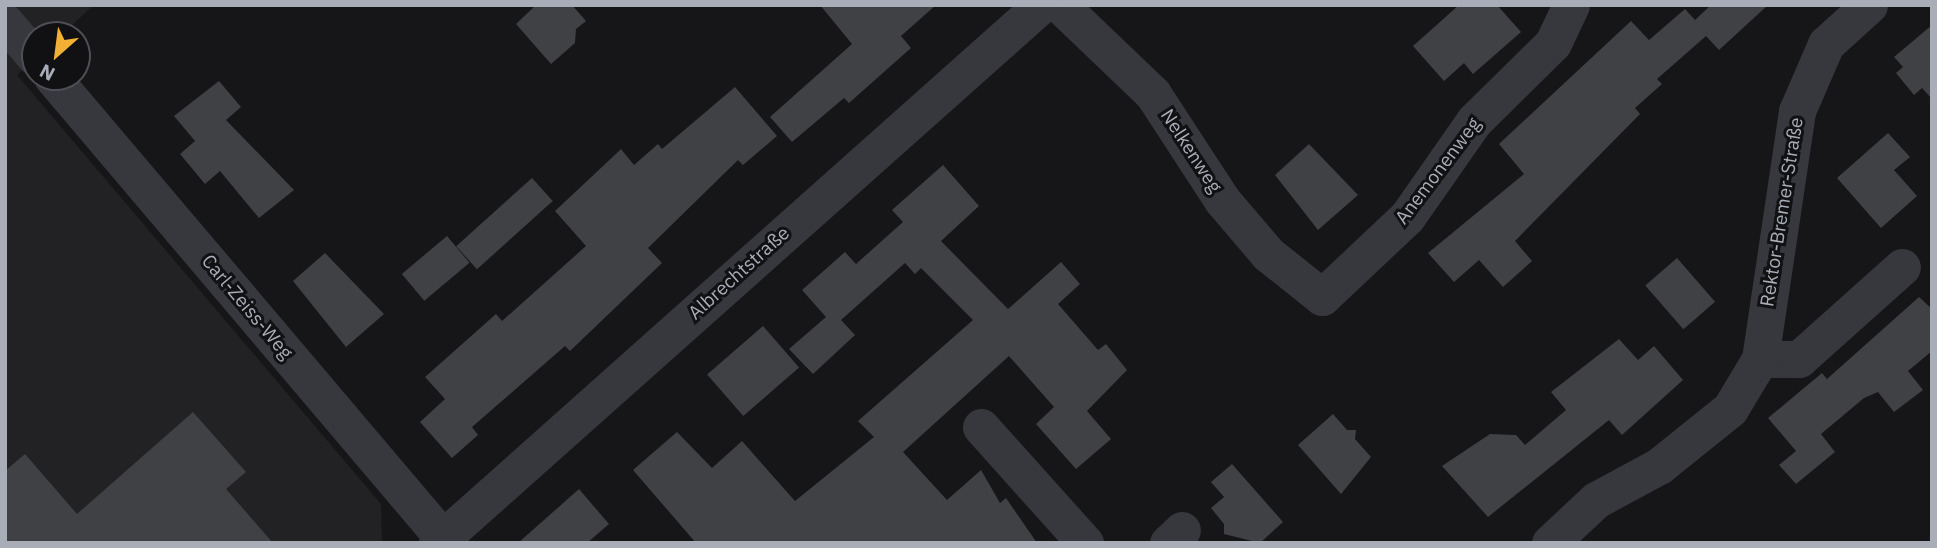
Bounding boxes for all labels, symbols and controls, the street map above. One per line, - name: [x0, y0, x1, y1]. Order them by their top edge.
- north arrow: [21, 21, 91, 91]
- text: N: [35, 59, 59, 87]
- street label: Nelkenweg: [1156, 105, 1226, 197]
- street label: Anemonenweg: [1391, 113, 1485, 229]
- street label: Rektor-Bremer-Straße: [1756, 116, 1808, 308]
- street label: Albrechtstraße: [684, 222, 794, 324]
- street label: Carl-Zeiss-Weg: [197, 250, 297, 364]

